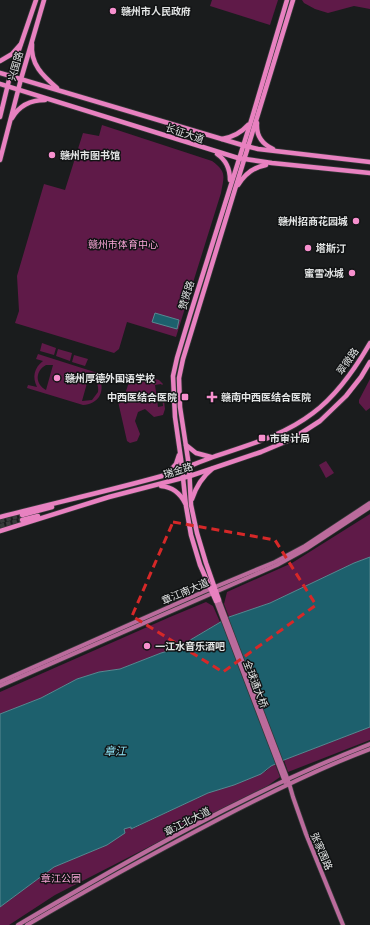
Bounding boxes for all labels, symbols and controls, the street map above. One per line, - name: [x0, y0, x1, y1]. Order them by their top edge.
- place label: 赣州市人民政府: [121, 5, 191, 17]
- marker: 赣州市人民政府: [108, 6, 118, 16]
- street label: 兴国路: [5, 50, 25, 82]
- street label: 长征大道: [164, 121, 206, 145]
- place label: 赣州市图书馆: [60, 149, 120, 161]
- marker: 赣州市图书馆: [47, 150, 57, 160]
- place label: 赣州招商花园城: [278, 215, 348, 227]
- marker: 赣州招商花园城: [351, 216, 361, 226]
- park label: 赣州市体育中心: [88, 238, 158, 250]
- place label: 塔斯汀: [316, 242, 346, 254]
- marker: 塔斯汀: [303, 243, 313, 253]
- place label: 蜜雪冰城: [304, 267, 344, 279]
- marker: 蜜雪冰城: [347, 268, 357, 278]
- street label: 赞贤路: [176, 279, 196, 311]
- street label: 翠微路: [333, 345, 361, 377]
- place label: 赣州厚德外国语学校: [65, 372, 155, 384]
- marker: 赣州厚德外国语学校: [52, 373, 62, 383]
- place label: 中西医结合医院: [107, 391, 177, 403]
- marker: 赣南中西医结合医院: [206, 391, 218, 403]
- place label: 赣南中西医结合医院: [221, 391, 311, 403]
- marker: 中西医结合医院: [180, 392, 190, 402]
- place label: 市审计局: [270, 432, 310, 444]
- marker: 市审计局: [257, 433, 267, 443]
- street label: 瑞金路: [162, 460, 194, 480]
- street label: 章江南大道: [160, 576, 210, 606]
- place label: 一江水音乐酒吧: [155, 640, 225, 652]
- marker: 一江水音乐酒吧: [142, 641, 152, 651]
- street label: 全球通大桥: [241, 659, 271, 709]
- water label: 章江: [104, 744, 127, 757]
- street label: 章江北大道: [162, 804, 212, 838]
- street label: 张家围路: [309, 830, 335, 872]
- park label: 章江公园: [41, 872, 81, 884]

